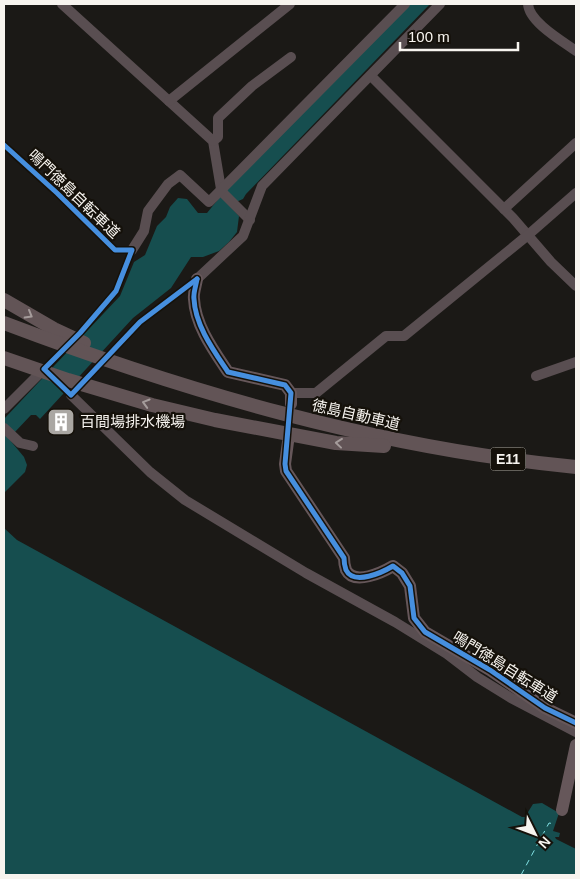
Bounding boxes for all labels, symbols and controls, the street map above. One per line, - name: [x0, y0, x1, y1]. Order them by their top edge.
- scale bar: [400, 20, 518, 52]
- text: 100 m: [408, 28, 450, 45]
- street label: 鳴門徳島自転車道: [25, 146, 123, 241]
- one-way arrow: [24, 309, 33, 319]
- street label: 徳島自動車道: [310, 396, 402, 433]
- one-way arrow: [142, 399, 150, 409]
- building icon: 百間場排水機場: [46, 407, 76, 437]
- place label: 百間場排水機場: [80, 413, 185, 430]
- one-way arrow: [335, 438, 343, 449]
- road number: E11: [490, 448, 526, 470]
- street label: 鳴門徳島自転車道: [450, 628, 561, 706]
- north arrow: [510, 809, 560, 859]
- text: N: [535, 834, 554, 852]

